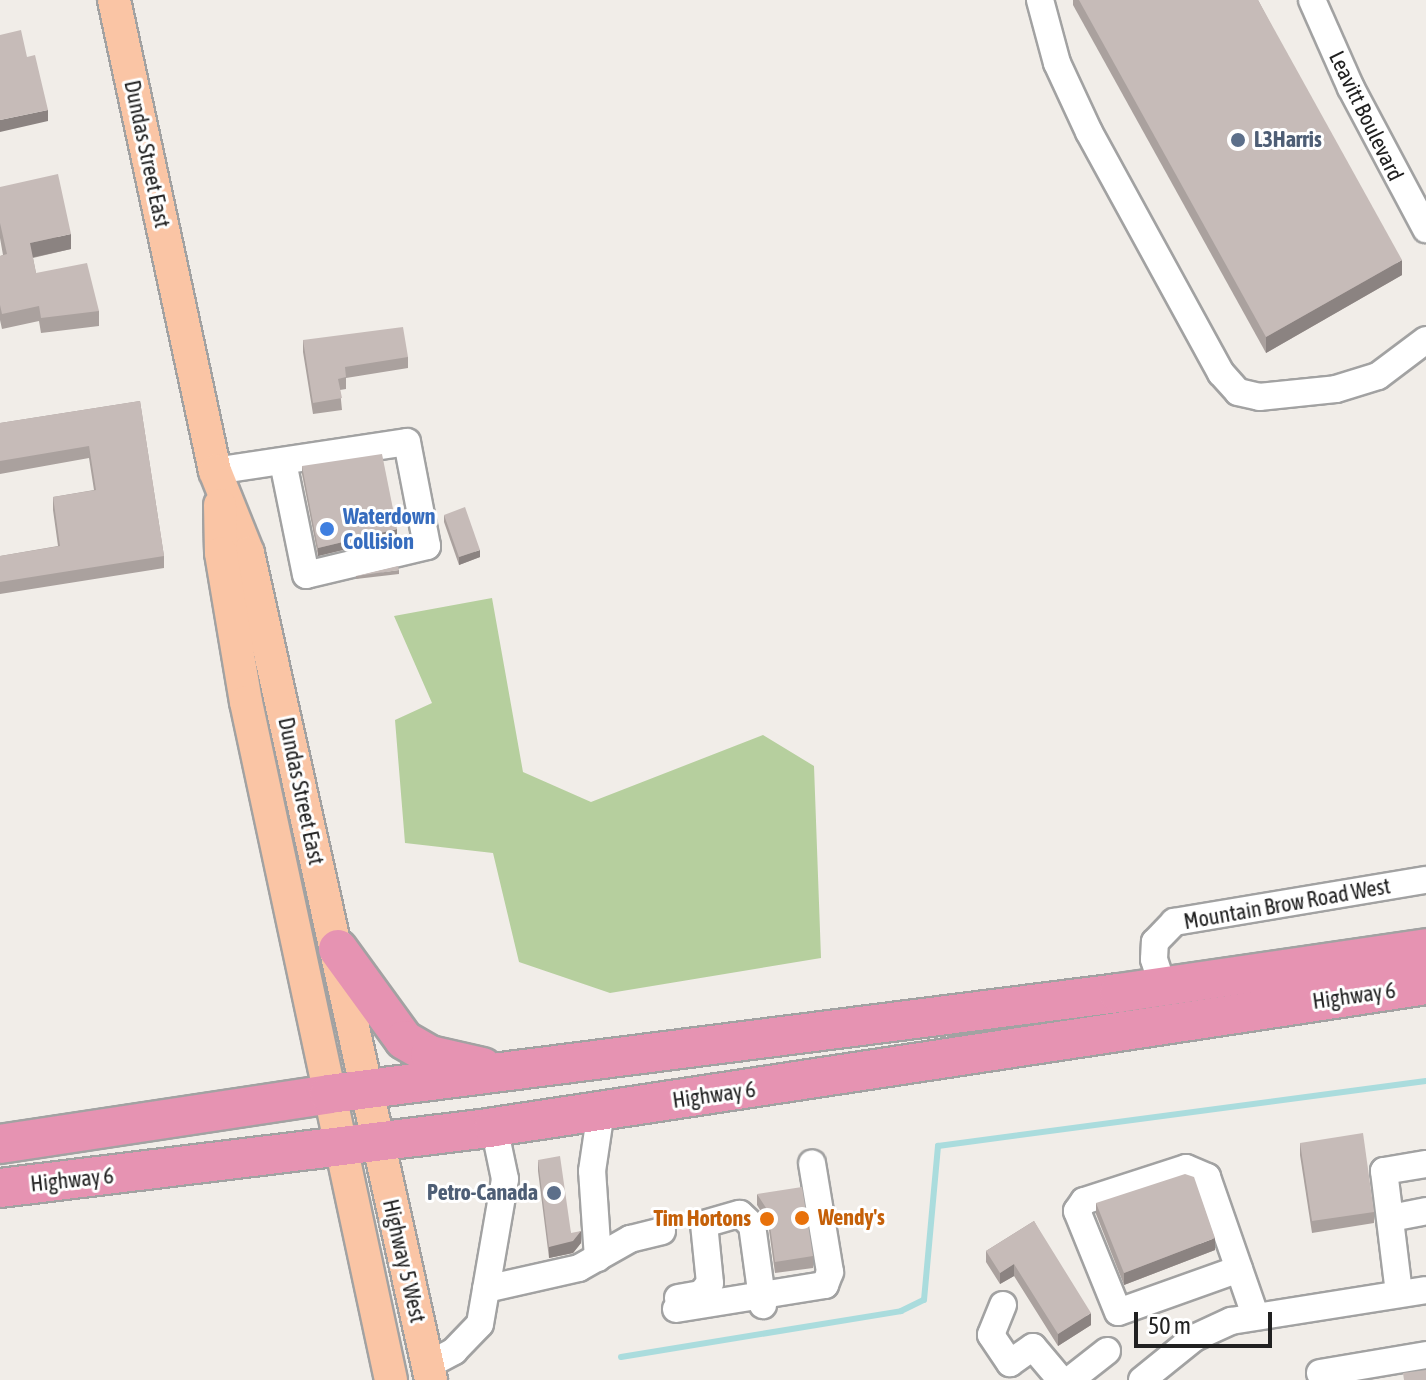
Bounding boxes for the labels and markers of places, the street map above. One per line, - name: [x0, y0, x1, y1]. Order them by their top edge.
- place label: L3Harris: [1254, 127, 1322, 153]
- marker: L3Harris: [1229, 131, 1247, 149]
- place label: Waterdown Collision: [343, 503, 435, 554]
- marker: Waterdown Collision: [318, 520, 336, 538]
- place label: Petro-Canada: [427, 1180, 538, 1206]
- marker: Petro-Canada: [545, 1184, 563, 1202]
- place label: Wendy's: [818, 1205, 885, 1231]
- place label: Tim Hortons: [654, 1206, 751, 1232]
- marker: Wendy's: [793, 1209, 811, 1227]
- marker: Tim Hortons: [758, 1210, 776, 1228]

